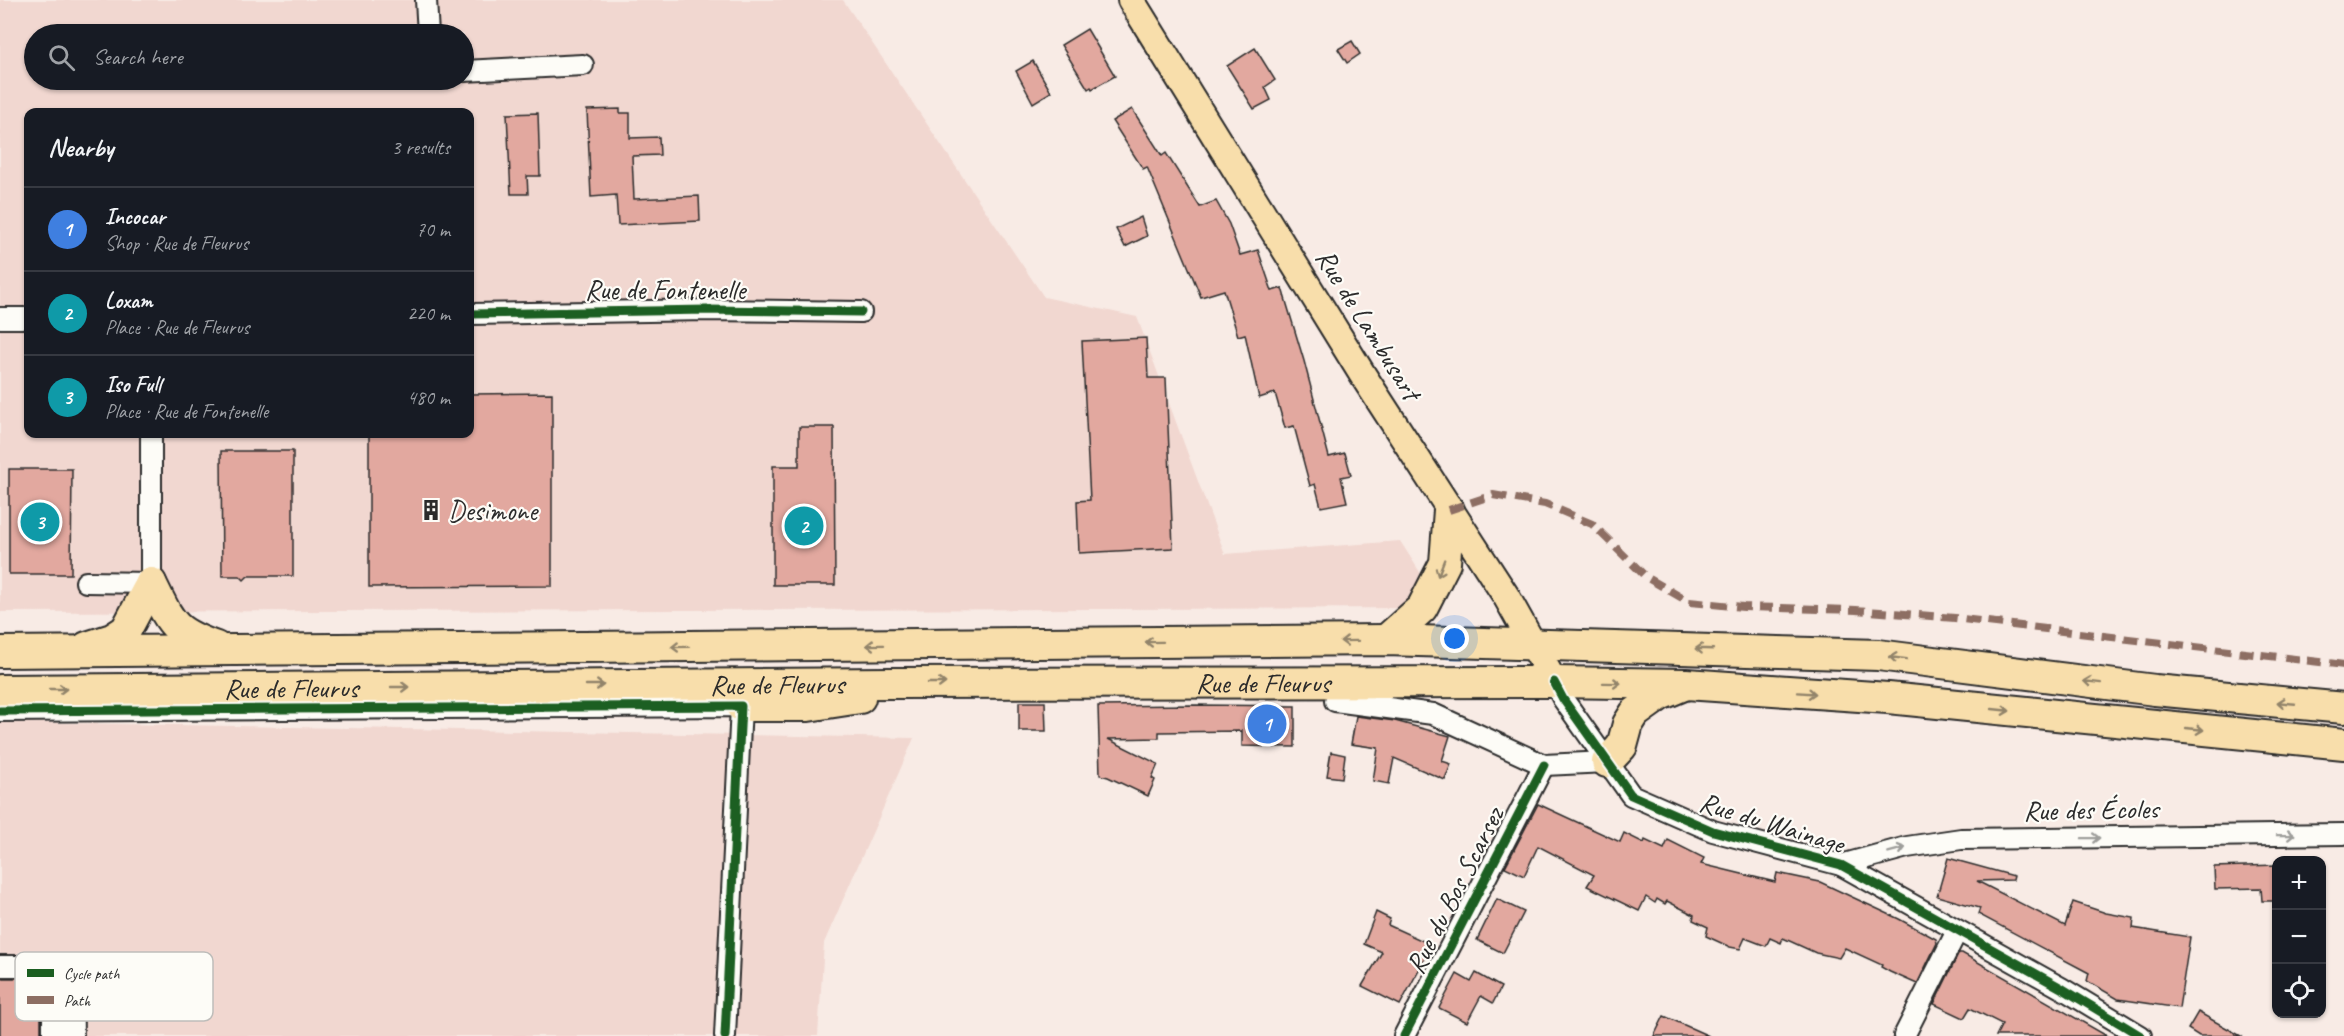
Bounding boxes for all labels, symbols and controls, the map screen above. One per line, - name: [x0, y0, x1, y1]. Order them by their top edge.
- search box: [24, 24, 474, 90]
- icon: search: [45, 41, 78, 74]
- text: Search here: [93, 43, 183, 71]
- text: Nearby: [48, 131, 113, 164]
- text: 3 results: [391, 135, 450, 160]
- text: Incocar: [105, 203, 165, 231]
- text: 1: [63, 217, 72, 242]
- text: 70 m: [416, 217, 450, 242]
- text: Shop · Rue de Fleurus: [105, 231, 248, 256]
- street label: Rue de Lambusart: [1308, 242, 1431, 409]
- street label: Rue de Fontenelle: [585, 272, 747, 307]
- text: Loxam: [105, 287, 152, 315]
- text: 2: [63, 301, 72, 326]
- text: 220 m: [407, 301, 450, 326]
- text: Place · Rue de Fleurus: [105, 315, 249, 340]
- text: Iso Full: [105, 371, 161, 399]
- text: 3: [63, 385, 72, 410]
- text: 480 m: [407, 385, 450, 410]
- text: Place · Rue de Fontenelle: [105, 399, 268, 424]
- place label: Desimone: [448, 493, 539, 528]
- building icon: Desimone: [419, 498, 443, 522]
- pin: 3: [20, 500, 60, 544]
- pin: 2: [784, 504, 824, 548]
- one-way arrow: [1435, 558, 1446, 577]
- your location: [1440, 624, 1469, 653]
- one-way arrow: [1339, 635, 1359, 646]
- one-way arrow: [1144, 636, 1164, 648]
- one-way arrow: [865, 639, 885, 651]
- one-way arrow: [670, 641, 690, 653]
- one-way arrow: [1694, 644, 1714, 655]
- one-way arrow: [1889, 652, 1909, 663]
- street label: Rue de Fleurus: [1196, 665, 1333, 701]
- street label: Rue de Fleurus: [710, 666, 847, 702]
- street label: Rue de Fleurus: [224, 670, 361, 706]
- one-way arrow: [927, 677, 947, 689]
- one-way arrow: [1602, 677, 1622, 689]
- one-way arrow: [2082, 677, 2102, 688]
- one-way arrow: [585, 679, 605, 691]
- one-way arrow: [390, 681, 410, 692]
- one-way arrow: [48, 683, 68, 695]
- one-way arrow: [1796, 687, 1816, 698]
- one-way arrow: [2276, 697, 2296, 708]
- pin: 1: [1248, 702, 1286, 746]
- one-way arrow: [1991, 705, 2011, 716]
- one-way arrow: [2185, 724, 2205, 735]
- street label: Rue du Wainage: [1695, 784, 1850, 862]
- street label: Rue des Écoles: [2023, 791, 2161, 828]
- street label: Rue du Bos Scarsez: [1398, 799, 1512, 979]
- one-way arrow: [2276, 829, 2296, 841]
- one-way arrow: [2081, 832, 2101, 844]
- one-way arrow: [1888, 844, 1907, 855]
- map controls: [2272, 856, 2326, 1018]
- button: +: [2272, 856, 2326, 910]
- button: −: [2272, 910, 2326, 964]
- legend: [15, 952, 213, 1021]
- text: Cycle path: [64, 964, 120, 984]
- button: locate: [2272, 964, 2326, 1018]
- text: Path: [64, 991, 91, 1011]

